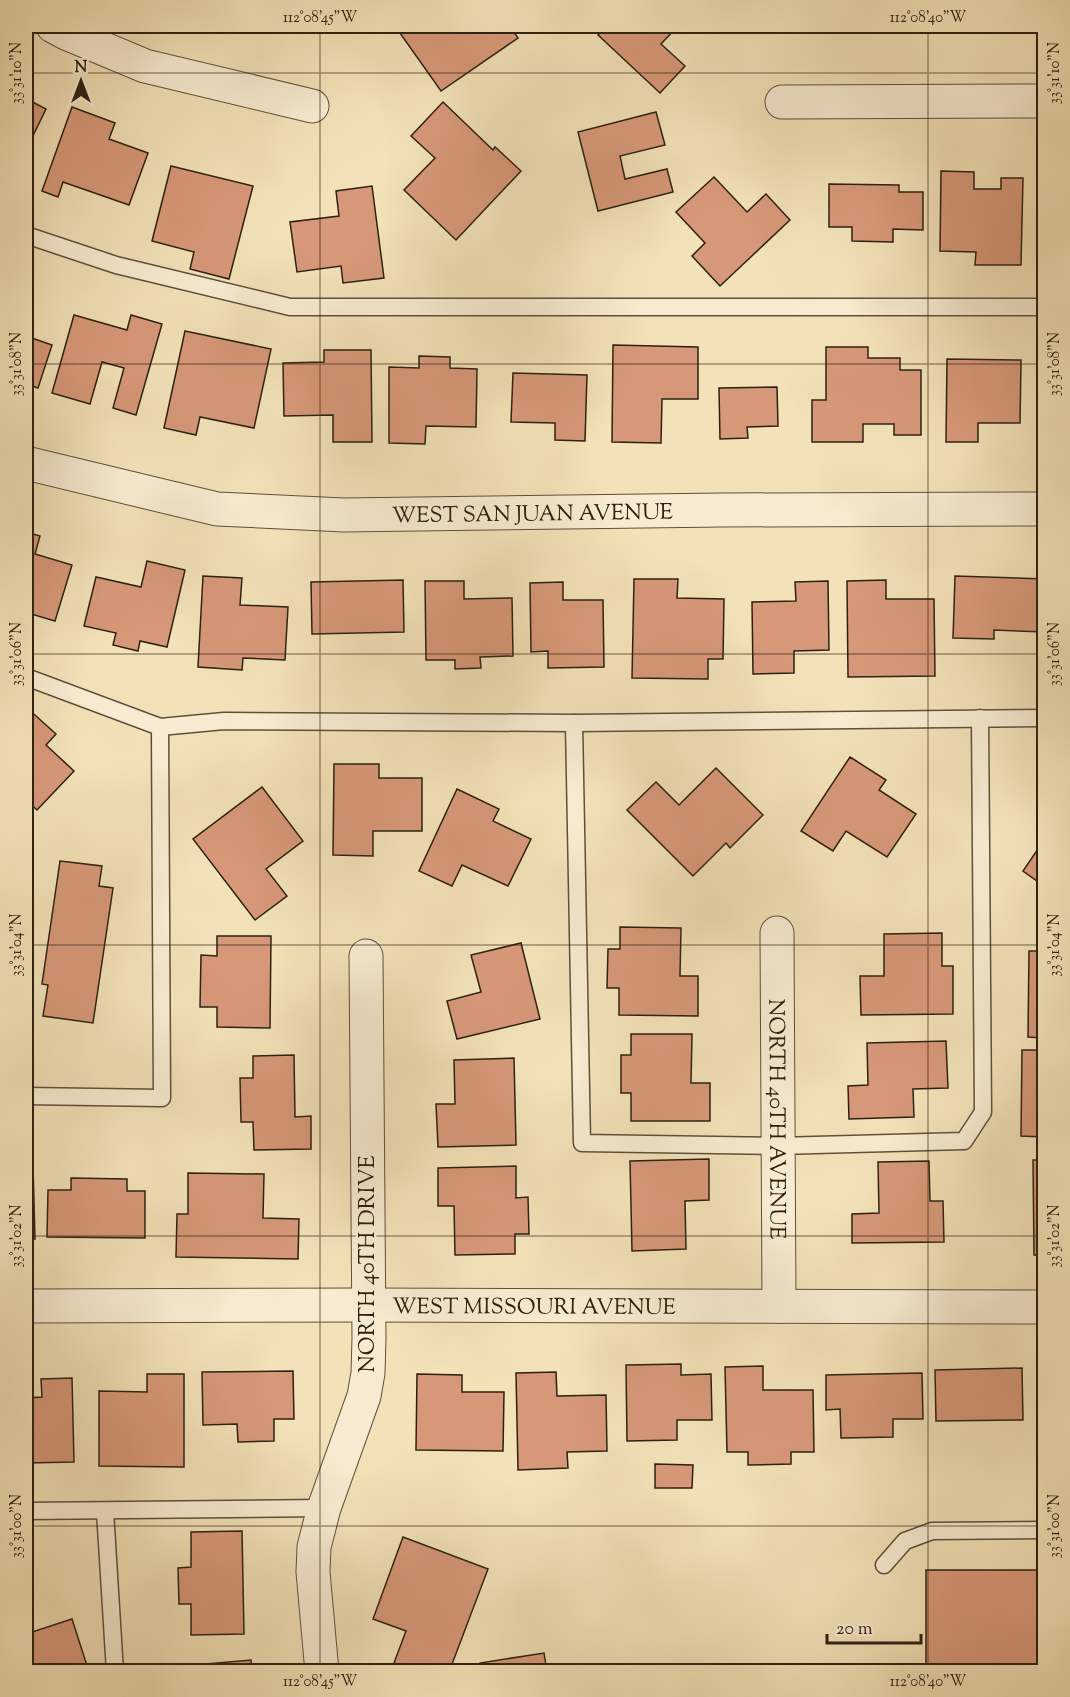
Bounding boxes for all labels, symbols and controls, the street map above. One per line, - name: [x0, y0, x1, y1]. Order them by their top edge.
- text: 112°08'45"W: [283, 8, 357, 29]
- text: 112°08'40"W: [890, 8, 967, 29]
- text: 33°31'10"N: [7, 42, 28, 104]
- text: 33°31'10"N: [1045, 42, 1066, 104]
- north arrow: [51, 51, 111, 111]
- text: N: [75, 57, 88, 80]
- text: 33°31'08"N: [7, 332, 28, 396]
- text: 33°31'08"N: [1045, 332, 1066, 396]
- street label: WEST SAN JUAN AVENUE: [392, 498, 673, 533]
- text: 33°31'06"N: [7, 622, 28, 686]
- text: 33°31'06"N: [1045, 622, 1066, 686]
- text: 33°31'04"N: [7, 913, 28, 977]
- text: 33°31'04"N: [1045, 913, 1066, 977]
- street label: NORTH 40TH AVENUE: [758, 999, 792, 1239]
- street label: NORTH 40TH DRIVE: [353, 1155, 385, 1373]
- text: 33°31'02"N: [7, 1204, 28, 1268]
- text: 33°31'02"N: [1045, 1204, 1066, 1268]
- street label: WEST MISSOURI AVENUE: [392, 1292, 676, 1325]
- text: 33°31'00"N: [7, 1494, 28, 1558]
- text: 33°31'00"N: [1045, 1494, 1066, 1558]
- scale bar: [827, 1607, 922, 1645]
- text: 20 m: [836, 1617, 873, 1643]
- text: 112°08'45"W: [283, 1672, 357, 1693]
- text: 112°08'40"W: [890, 1672, 967, 1693]

